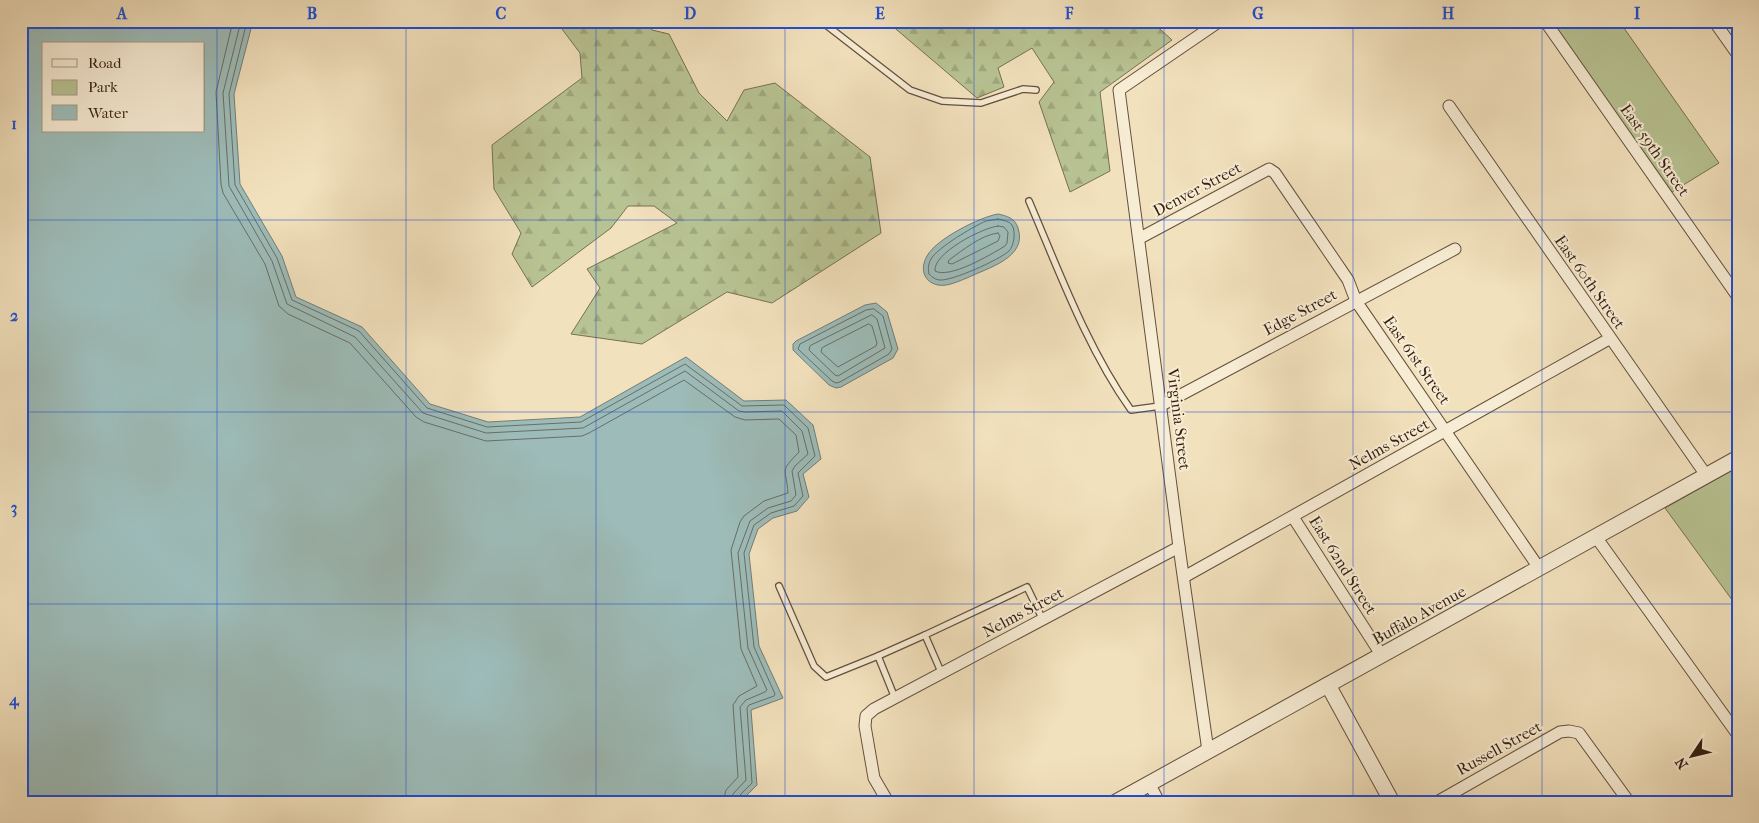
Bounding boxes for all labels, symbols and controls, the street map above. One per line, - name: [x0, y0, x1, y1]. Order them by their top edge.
- text: A: [116, 4, 128, 23]
- text: B: [307, 4, 317, 23]
- text: C: [496, 4, 507, 23]
- text: D: [684, 4, 696, 23]
- text: E: [875, 4, 885, 23]
- text: F: [1064, 4, 1074, 23]
- text: G: [1252, 4, 1264, 23]
- text: H: [1442, 4, 1455, 23]
- text: I: [1634, 4, 1641, 23]
- legend: [42, 42, 205, 132]
- text: Road: [88, 54, 122, 72]
- text: Park: [88, 78, 118, 96]
- street label: East 59th Street: [1616, 100, 1694, 200]
- text: Water: [87, 104, 128, 122]
- text: 1: [11, 114, 17, 133]
- street label: Denver Street: [1150, 158, 1245, 220]
- street label: East 60th Street: [1551, 231, 1630, 333]
- street label: Edge Street: [1260, 285, 1340, 339]
- text: 2: [10, 306, 18, 325]
- street label: East 61st Street: [1379, 312, 1455, 408]
- street label: Virginia Street: [1163, 366, 1195, 471]
- street label: Nelms Street: [1345, 414, 1433, 474]
- text: 3: [11, 498, 17, 518]
- street label: East 62nd Street: [1305, 512, 1381, 618]
- street label: Buffalo Avenue: [1369, 581, 1469, 648]
- street label: Nelms Street: [979, 583, 1067, 641]
- text: 4: [8, 690, 20, 710]
- street label: Russell Street: [1453, 717, 1545, 779]
- north arrow: [1666, 730, 1716, 780]
- text: N: [1672, 754, 1692, 772]

